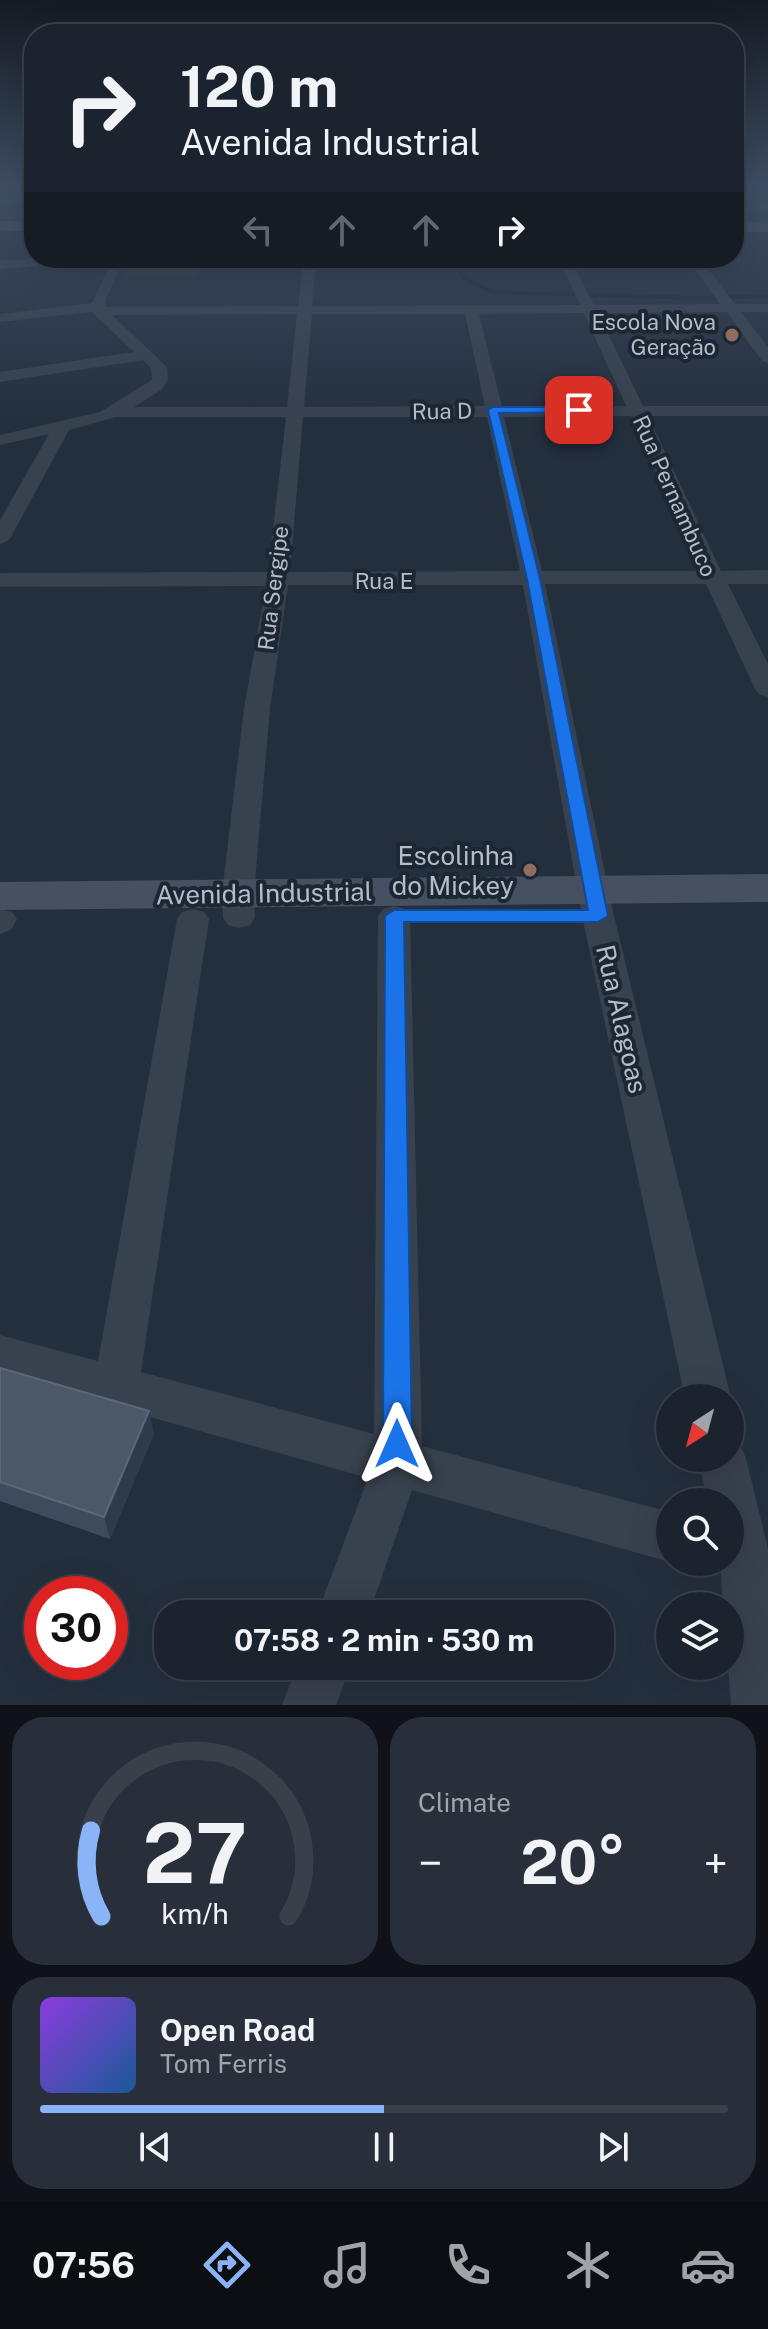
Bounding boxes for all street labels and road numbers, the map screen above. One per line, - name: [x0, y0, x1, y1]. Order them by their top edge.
- street label: Rua D: [412, 397, 472, 425]
- street label: Rua Pernambuco: [628, 411, 722, 581]
- street label: Rua Sergipe: [252, 524, 294, 652]
- street label: Rua E: [355, 568, 413, 594]
- street label: Avenida Industrial: [155, 876, 373, 910]
- street label: Rua Alagoas: [590, 942, 654, 1096]

